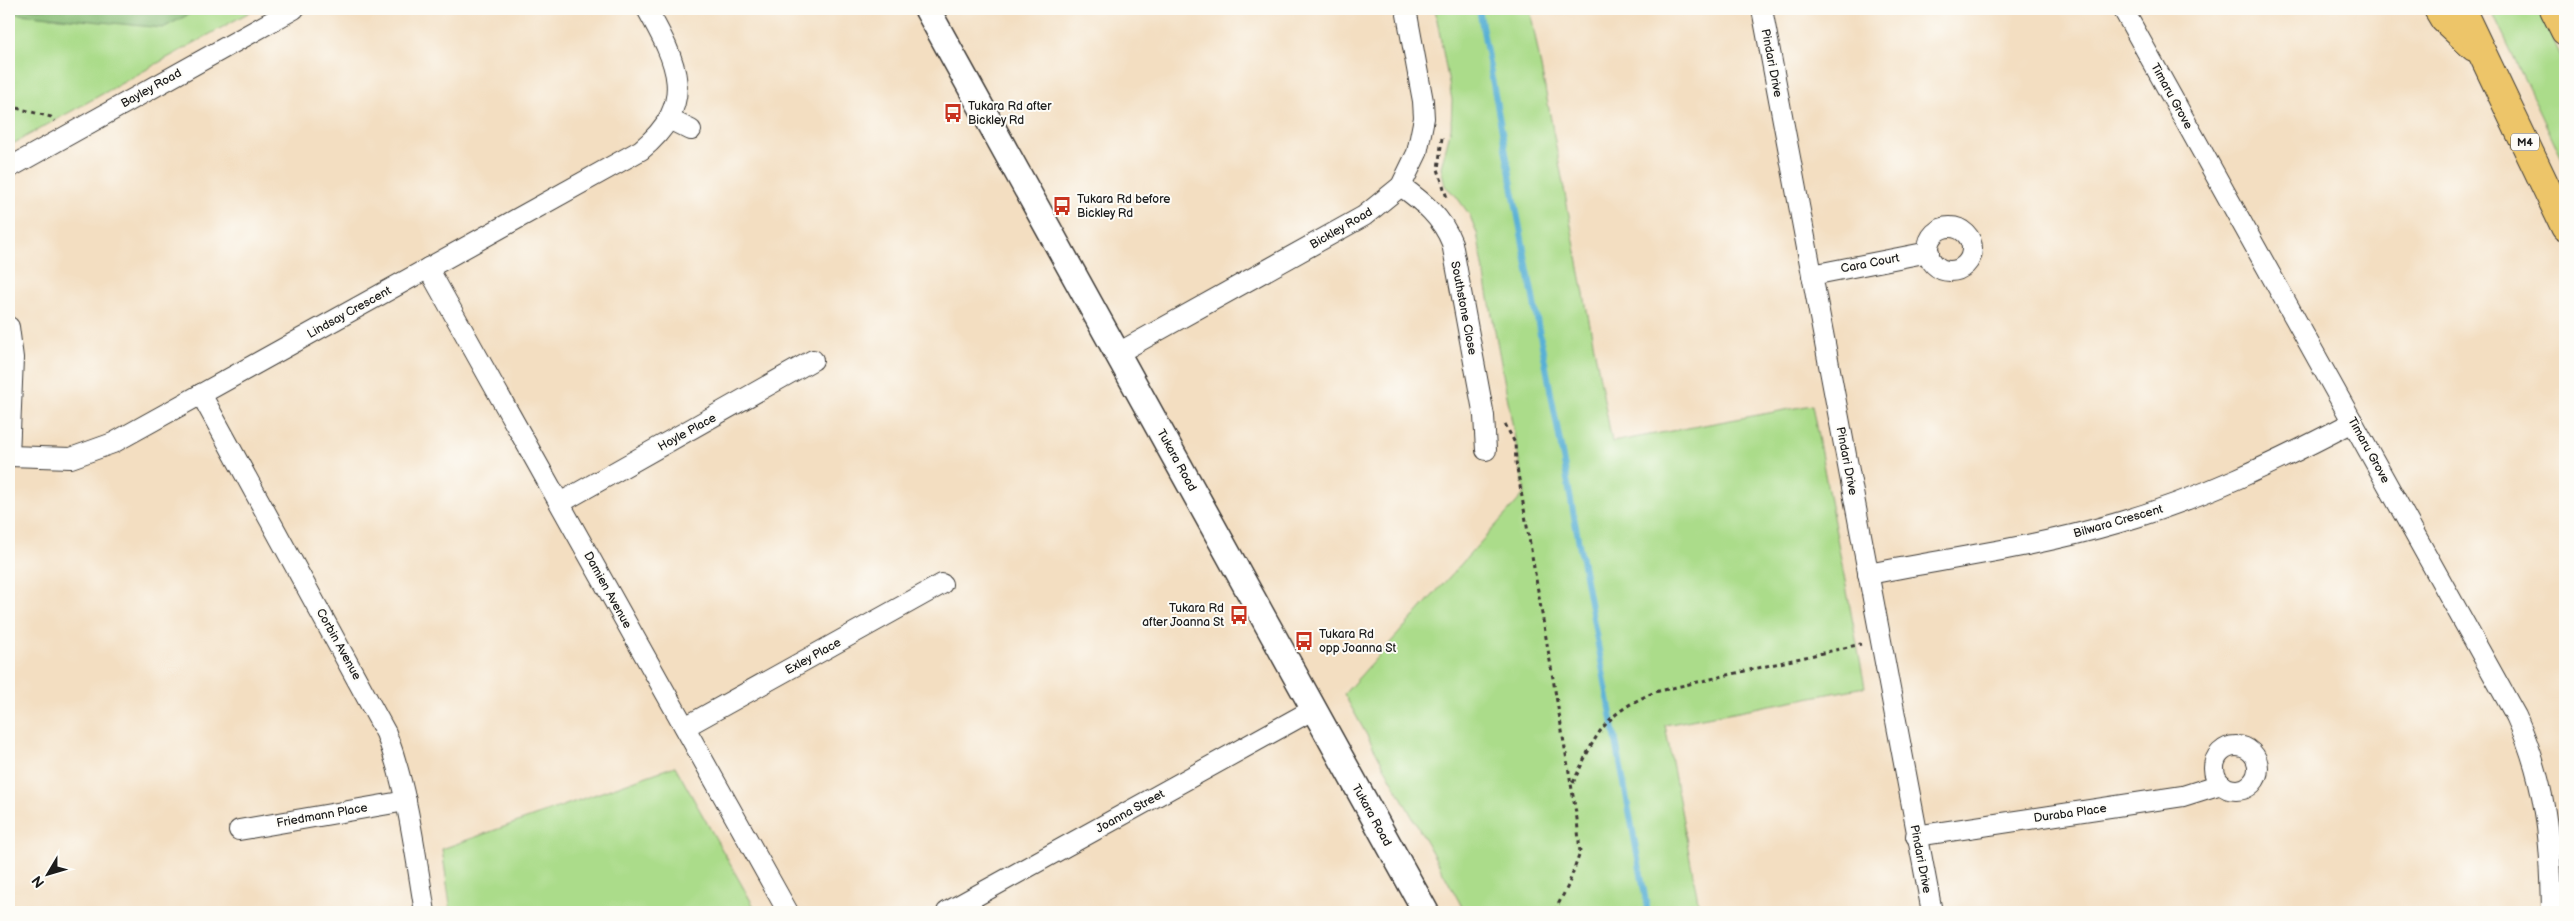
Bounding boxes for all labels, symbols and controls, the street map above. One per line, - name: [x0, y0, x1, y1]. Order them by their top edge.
- street label: Pindari Drive: [1758, 28, 1785, 99]
- street label: Timaru Grove: [2147, 61, 2196, 132]
- street label: Bayley Road: [118, 66, 184, 111]
- place label: Tukara Rd after Bickley Rd: [968, 99, 1052, 128]
- bus stop icon: Tukara Rd after Bickley Rd: [942, 102, 964, 124]
- road number: M4: [2511, 134, 2539, 150]
- place label: Tukara Rd before Bickley Rd: [1077, 192, 1170, 221]
- bus stop icon: Tukara Rd before Bickley Rd: [1051, 195, 1073, 217]
- street label: Bickley Road: [1307, 204, 1375, 252]
- street label: Cara Court: [1839, 250, 1901, 277]
- street label: Southstone Close: [1447, 260, 1480, 356]
- street label: Lindsay Crescent: [305, 283, 394, 342]
- street label: Hoyle Place: [656, 410, 719, 455]
- street label: Timaru Grove: [2344, 415, 2393, 486]
- street label: Pindari Drive: [1833, 426, 1860, 497]
- street label: Tukara Road: [1153, 427, 1200, 494]
- street label: Bilwara Crescent: [2072, 501, 2165, 541]
- street label: Damien Avenue: [580, 549, 635, 631]
- place label: Tukara Rd after Joanna St: [1142, 601, 1224, 630]
- bus stop icon: Tukara Rd after Joanna St: [1228, 604, 1250, 626]
- street label: Corbin Avenue: [313, 606, 364, 683]
- place label: Tukara Rd opp Joanna St: [1319, 627, 1397, 656]
- bus stop icon: Tukara Rd opp Joanna St: [1293, 630, 1315, 652]
- street label: Exley Place: [783, 635, 844, 678]
- street label: Tukara Road: [1348, 782, 1395, 849]
- street label: Joanna Street: [1093, 786, 1167, 836]
- street label: Friedmann Place: [275, 800, 369, 831]
- street label: Duraba Place: [2033, 801, 2108, 826]
- street label: Pindari Drive: [1907, 824, 1934, 895]
- north arrow: [22, 848, 72, 898]
- text: N: [28, 872, 48, 891]

